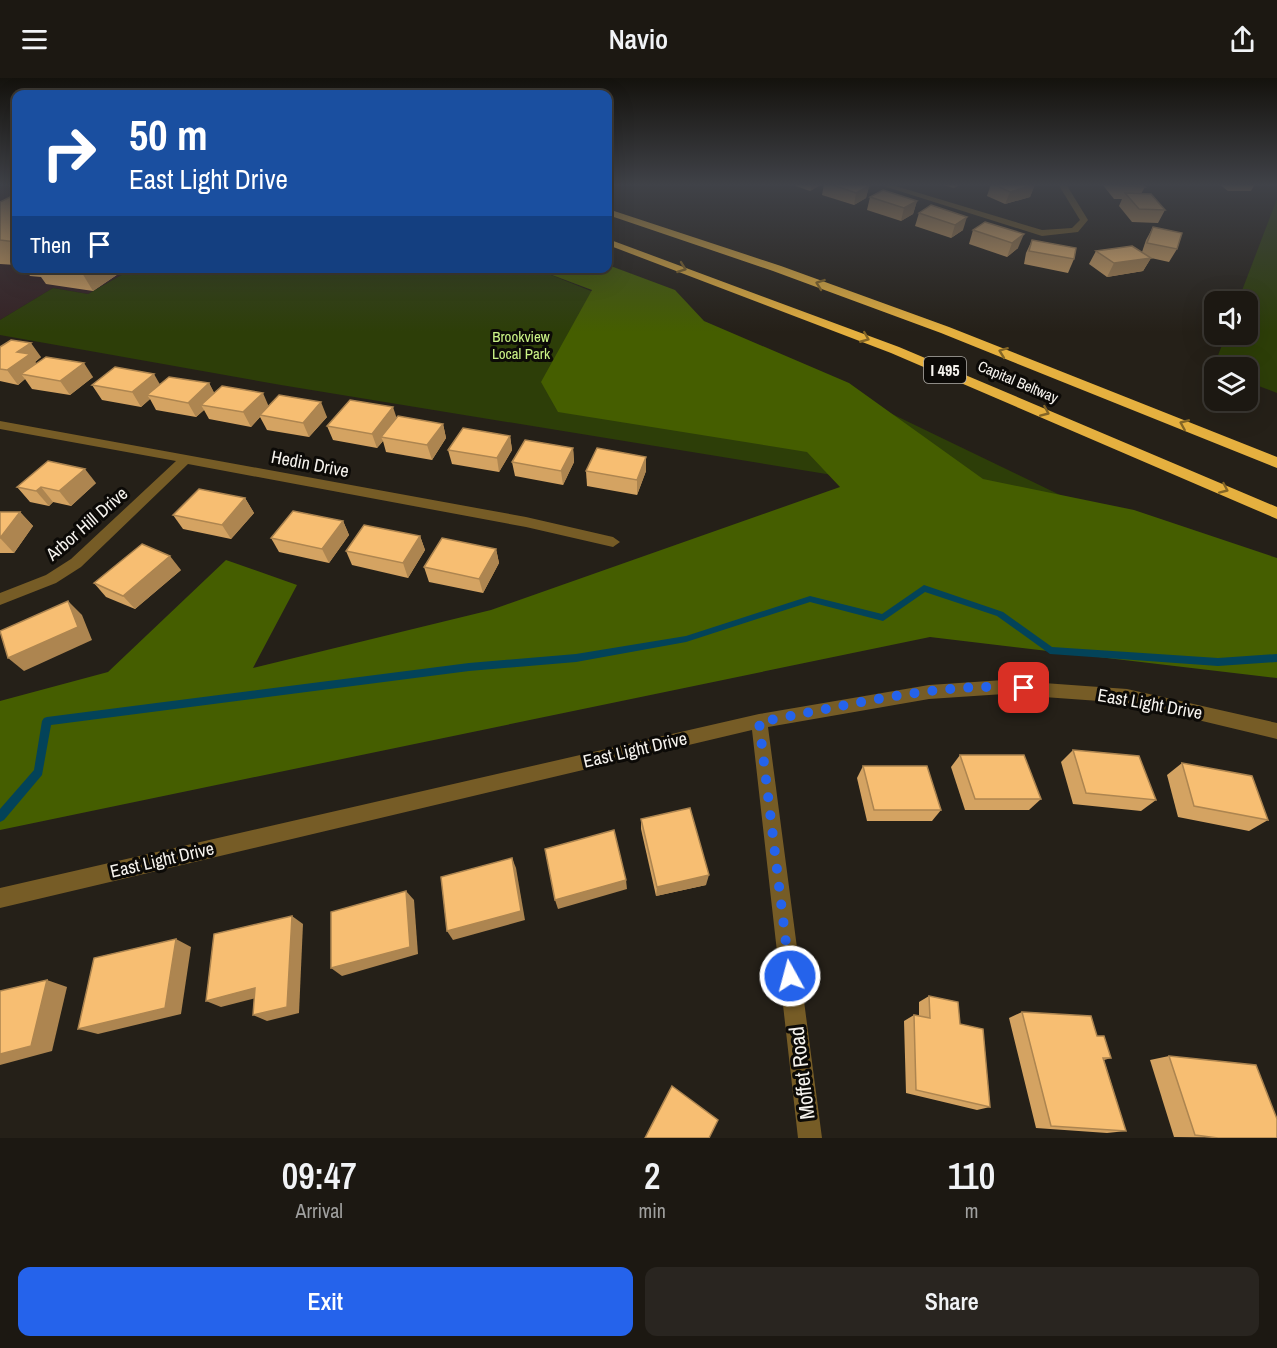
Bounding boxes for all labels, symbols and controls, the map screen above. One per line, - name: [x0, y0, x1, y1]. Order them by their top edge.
- text: Navio: [609, 21, 668, 57]
- icon: menu: [18, 23, 51, 56]
- icon: share: [1226, 23, 1259, 56]
- text: 50 m: [129, 107, 208, 163]
- icon: right: [30, 114, 108, 192]
- text: East Light Drive: [129, 161, 288, 197]
- icon: arrive: [83, 228, 116, 261]
- text: Then: [30, 230, 71, 260]
- one-way arrow: [677, 261, 687, 274]
- one-way arrow: [815, 279, 826, 292]
- map controls: [1204, 291, 1258, 411]
- button: sound: [1204, 291, 1258, 345]
- park label: Brookview Local Park: [492, 326, 551, 364]
- one-way arrow: [859, 330, 869, 343]
- one-way arrow: [998, 347, 1009, 360]
- street label: Capital Beltway: [975, 355, 1062, 408]
- road number: I 495: [924, 357, 966, 383]
- button: layers: [1204, 357, 1258, 411]
- one-way arrow: [1039, 404, 1050, 416]
- one-way arrow: [1179, 419, 1190, 431]
- street label: Hedin Drive: [269, 444, 351, 483]
- street label: Arbor Hill Drive: [40, 481, 133, 567]
- one-way arrow: [1218, 482, 1229, 494]
- pin: [998, 662, 1049, 713]
- icon: arrive: [1007, 671, 1040, 704]
- street label: East Light Drive: [1096, 682, 1204, 725]
- street label: East Light Drive: [581, 725, 689, 774]
- street label: East Light Drive: [108, 835, 216, 884]
- position arrow: [758, 944, 822, 1008]
- street label: Moffet Road: [781, 1025, 822, 1121]
- text: 09:47: [282, 1152, 357, 1200]
- text: 2: [644, 1152, 660, 1200]
- text: 110: [948, 1152, 995, 1200]
- text: Arrival: [296, 1197, 343, 1224]
- text: min: [639, 1197, 666, 1224]
- text: m: [965, 1197, 978, 1224]
- button: Exit: [18, 1267, 633, 1336]
- button: Share: [645, 1267, 1259, 1336]

